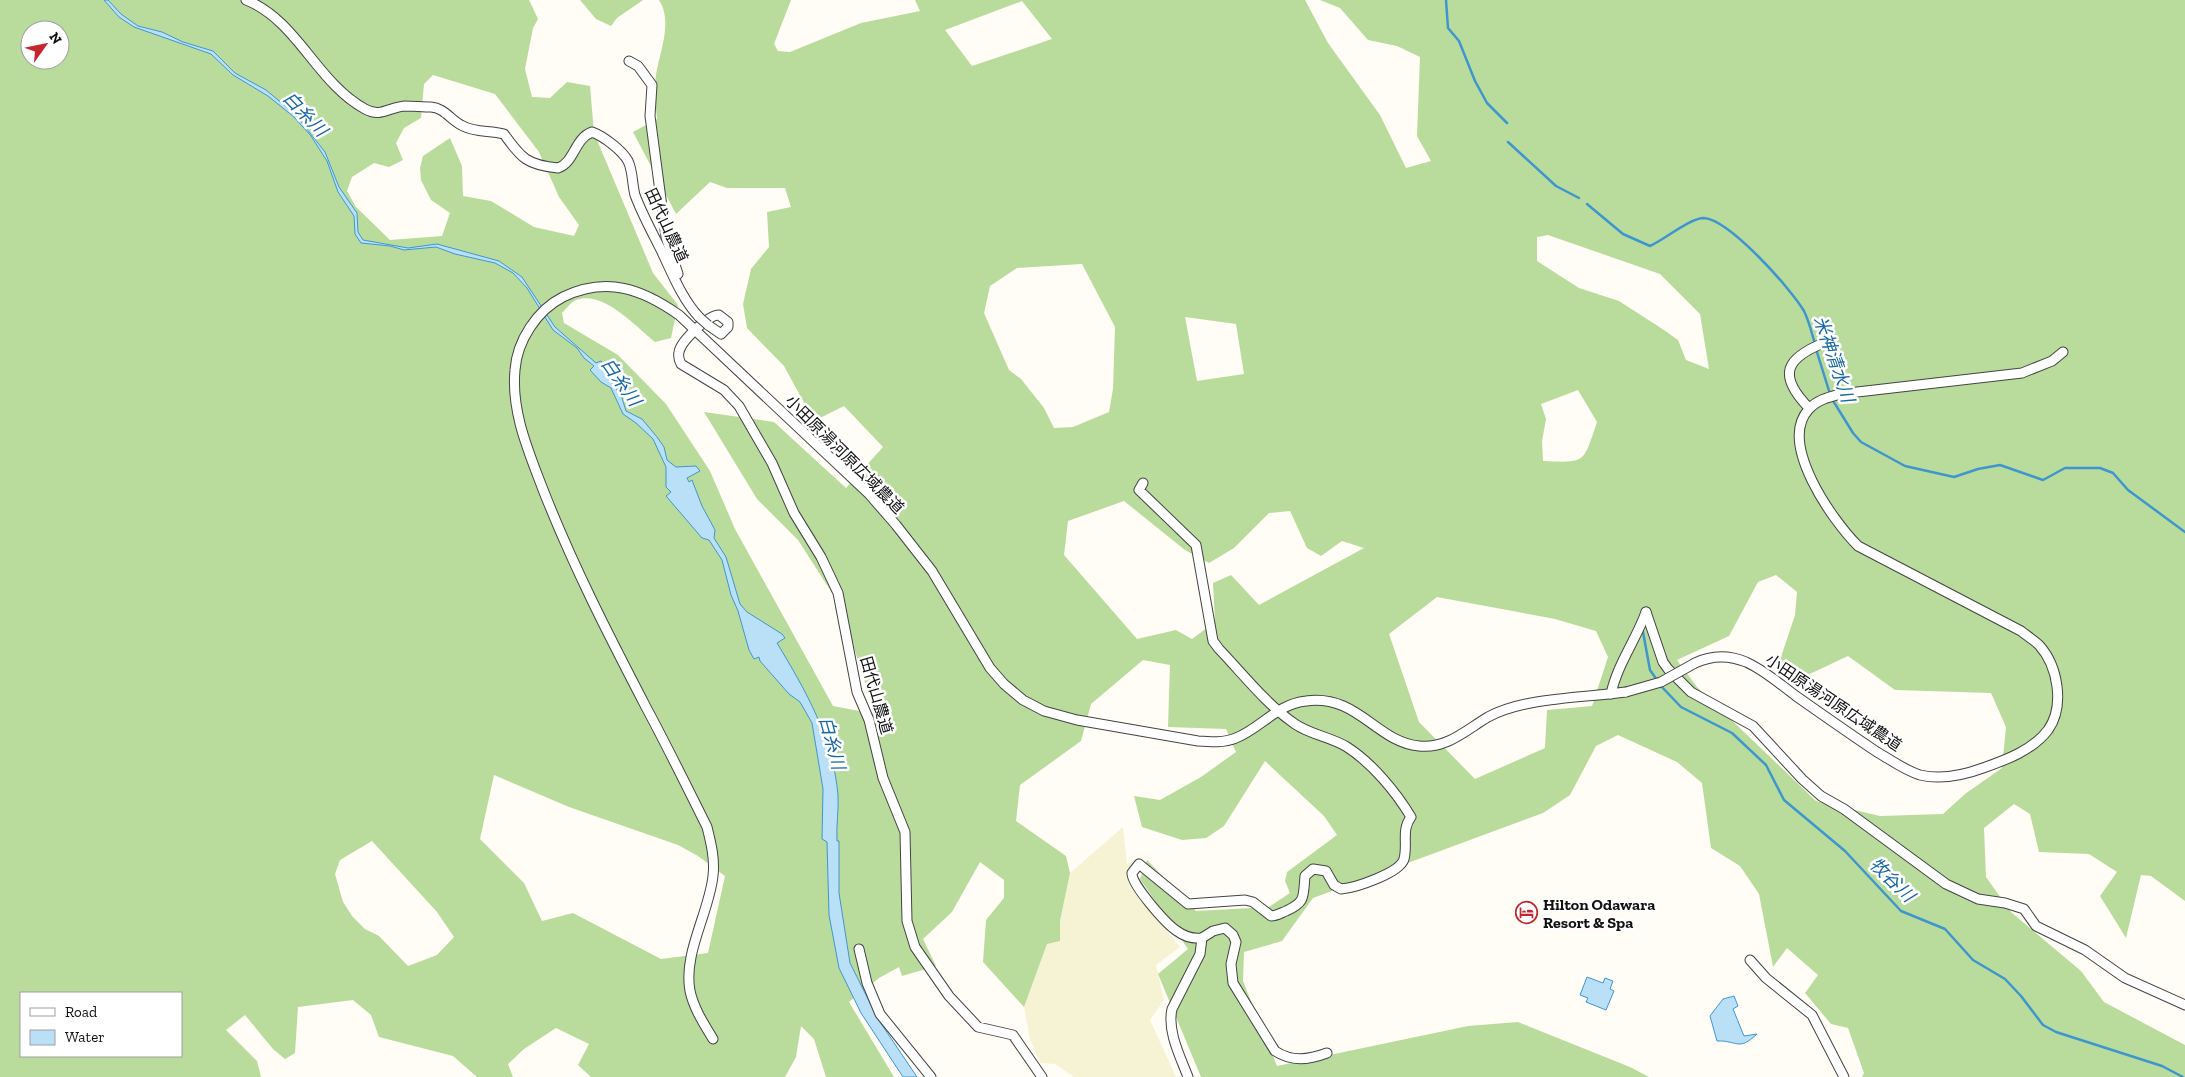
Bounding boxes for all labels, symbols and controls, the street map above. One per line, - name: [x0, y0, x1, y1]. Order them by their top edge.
- north arrow: [20, 20, 70, 70]
- text: N: [45, 29, 66, 48]
- water label: 白糸川: [278, 87, 333, 143]
- street label: 田代山農道: [641, 185, 692, 265]
- water label: 米神清水川: [1809, 313, 1860, 407]
- water label: 白糸川: [597, 354, 647, 412]
- street label: 小田原湯河原広域農道: [781, 391, 908, 518]
- street label: 小田原湯河原広域農道: [1762, 650, 1905, 755]
- street label: 田代山農道: [856, 654, 897, 736]
- water label: 白糸川: [814, 714, 850, 774]
- water label: 牧谷川: [1865, 853, 1921, 908]
- place label: Hilton Odawara Resort & Spa: [1543, 895, 1655, 932]
- hotel icon: Hilton Odawara Resort & Spa: [1515, 901, 1539, 925]
- legend: [20, 992, 182, 1057]
- text: Road: [65, 1003, 98, 1021]
- text: Water: [65, 1028, 105, 1046]

